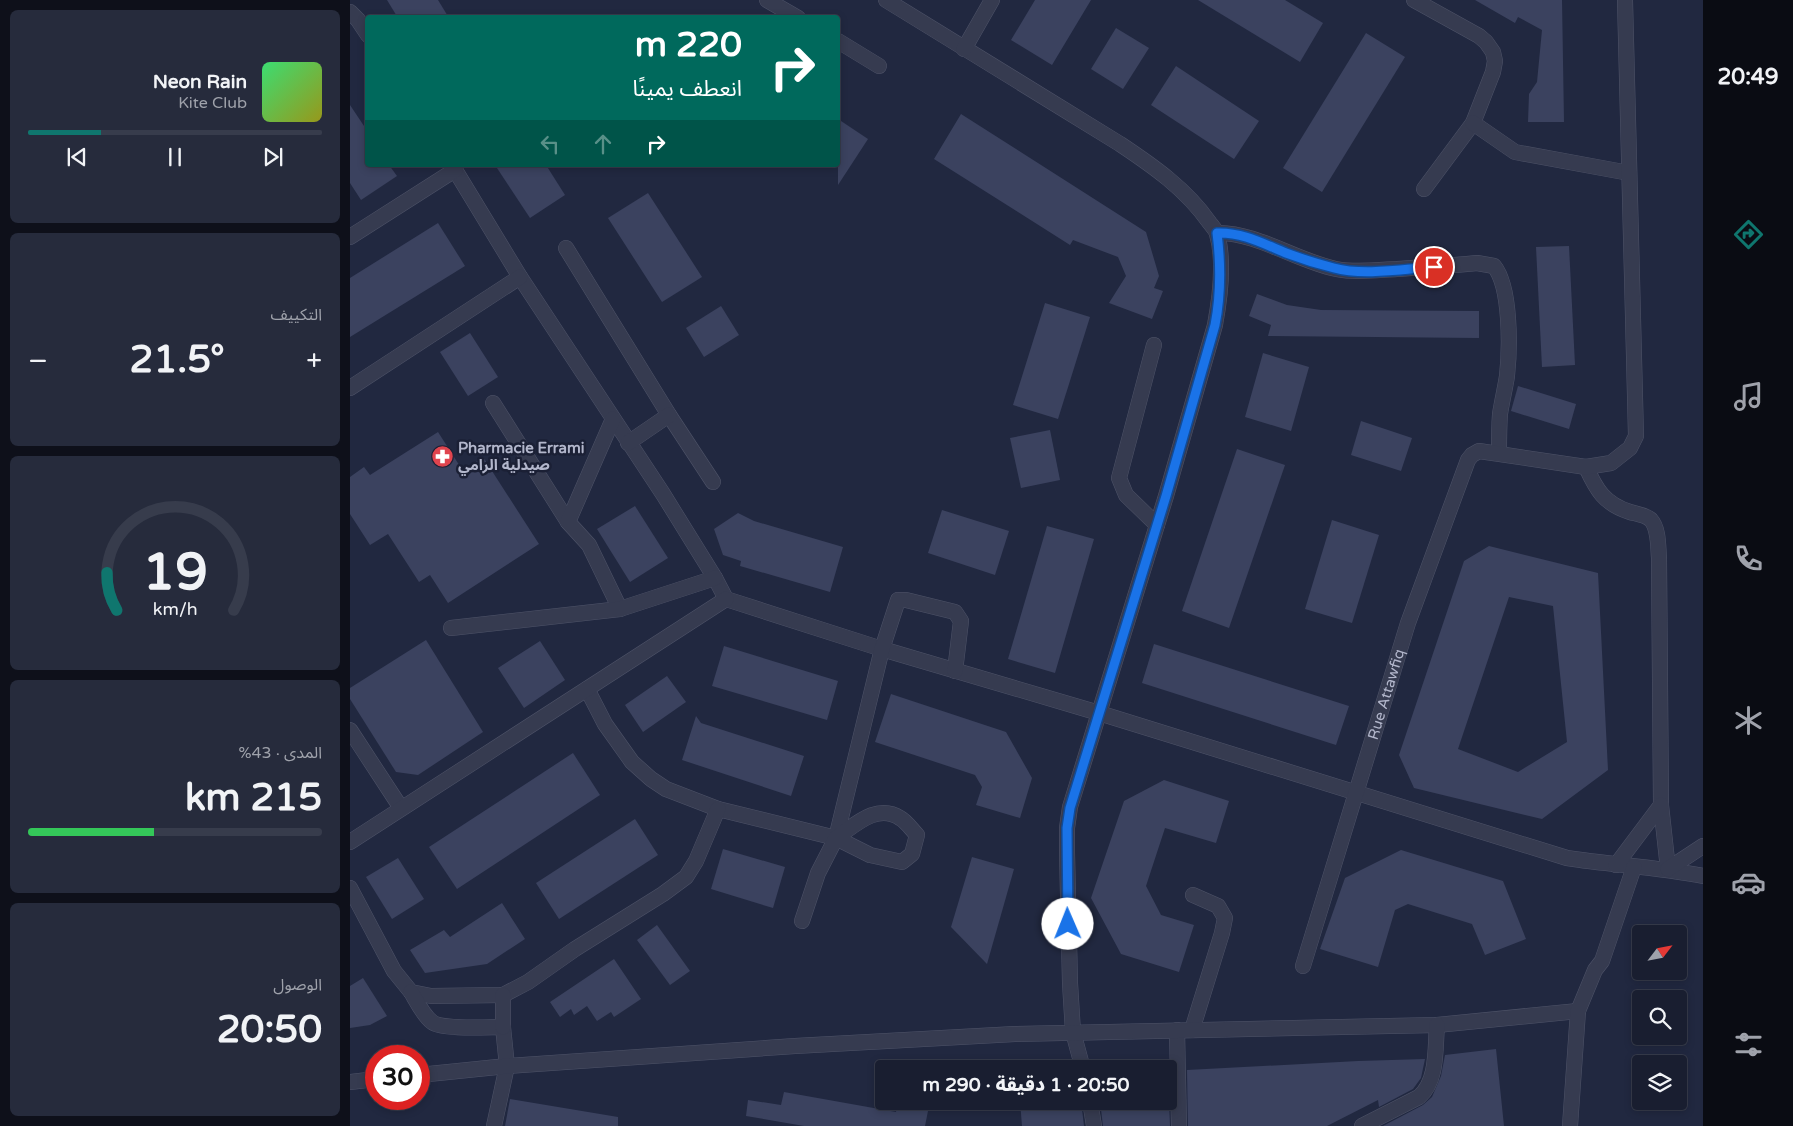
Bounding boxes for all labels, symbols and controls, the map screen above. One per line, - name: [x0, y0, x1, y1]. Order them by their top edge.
- text: 220 m: [635, 24, 742, 66]
- icon: right: [760, 35, 825, 100]
- text: 20:49: [1718, 64, 1779, 90]
- text: Neon Rain: [153, 71, 247, 93]
- text: انعطف يمينًا: [632, 76, 742, 102]
- text: Kite Club: [178, 93, 247, 113]
- icon: left: [536, 130, 564, 158]
- icon: ahead: [589, 130, 617, 158]
- icon: right: [642, 130, 670, 158]
- icon: previous: [63, 143, 91, 171]
- icon: pause: [161, 143, 189, 171]
- icon: next: [259, 143, 287, 171]
- icon: directions: [1731, 217, 1766, 252]
- pin: [1413, 246, 1455, 288]
- icon: arrive: [1420, 253, 1448, 281]
- text: التكييف: [270, 305, 322, 325]
- text: 21.5°: [130, 337, 225, 383]
- text: −: [28, 344, 48, 378]
- text: +: [306, 344, 322, 378]
- icon: music: [1731, 379, 1766, 414]
- place label: Pharmacie Errami صيدلية الرامي: [458, 439, 585, 476]
- pharmacy icon: Pharmacie Errami صيدلية الرامي: [430, 445, 454, 469]
- text: 19: [142, 541, 208, 604]
- icon: phone: [1731, 541, 1766, 576]
- text: km/h: [153, 599, 197, 620]
- street label: Rue Attawfiq: [1364, 647, 1408, 742]
- icon: climate: [1731, 703, 1766, 738]
- text: المدى · 43%: [238, 743, 322, 763]
- text: 215 km: [185, 775, 322, 821]
- icon: car: [1731, 865, 1766, 900]
- position arrow: [1041, 897, 1093, 949]
- north arrow: [1632, 925, 1688, 980]
- map controls: [1632, 925, 1687, 1110]
- text: الوصول: [273, 975, 322, 995]
- button: search: [1632, 990, 1687, 1045]
- text: 20:50: [217, 1007, 322, 1053]
- icon: filters: [1731, 1027, 1766, 1062]
- speed limit sign: 30: [365, 1045, 430, 1110]
- button: layers: [1632, 1055, 1687, 1110]
- text: 20:50 · 1 دقيقة · 290 m: [922, 1074, 1130, 1096]

